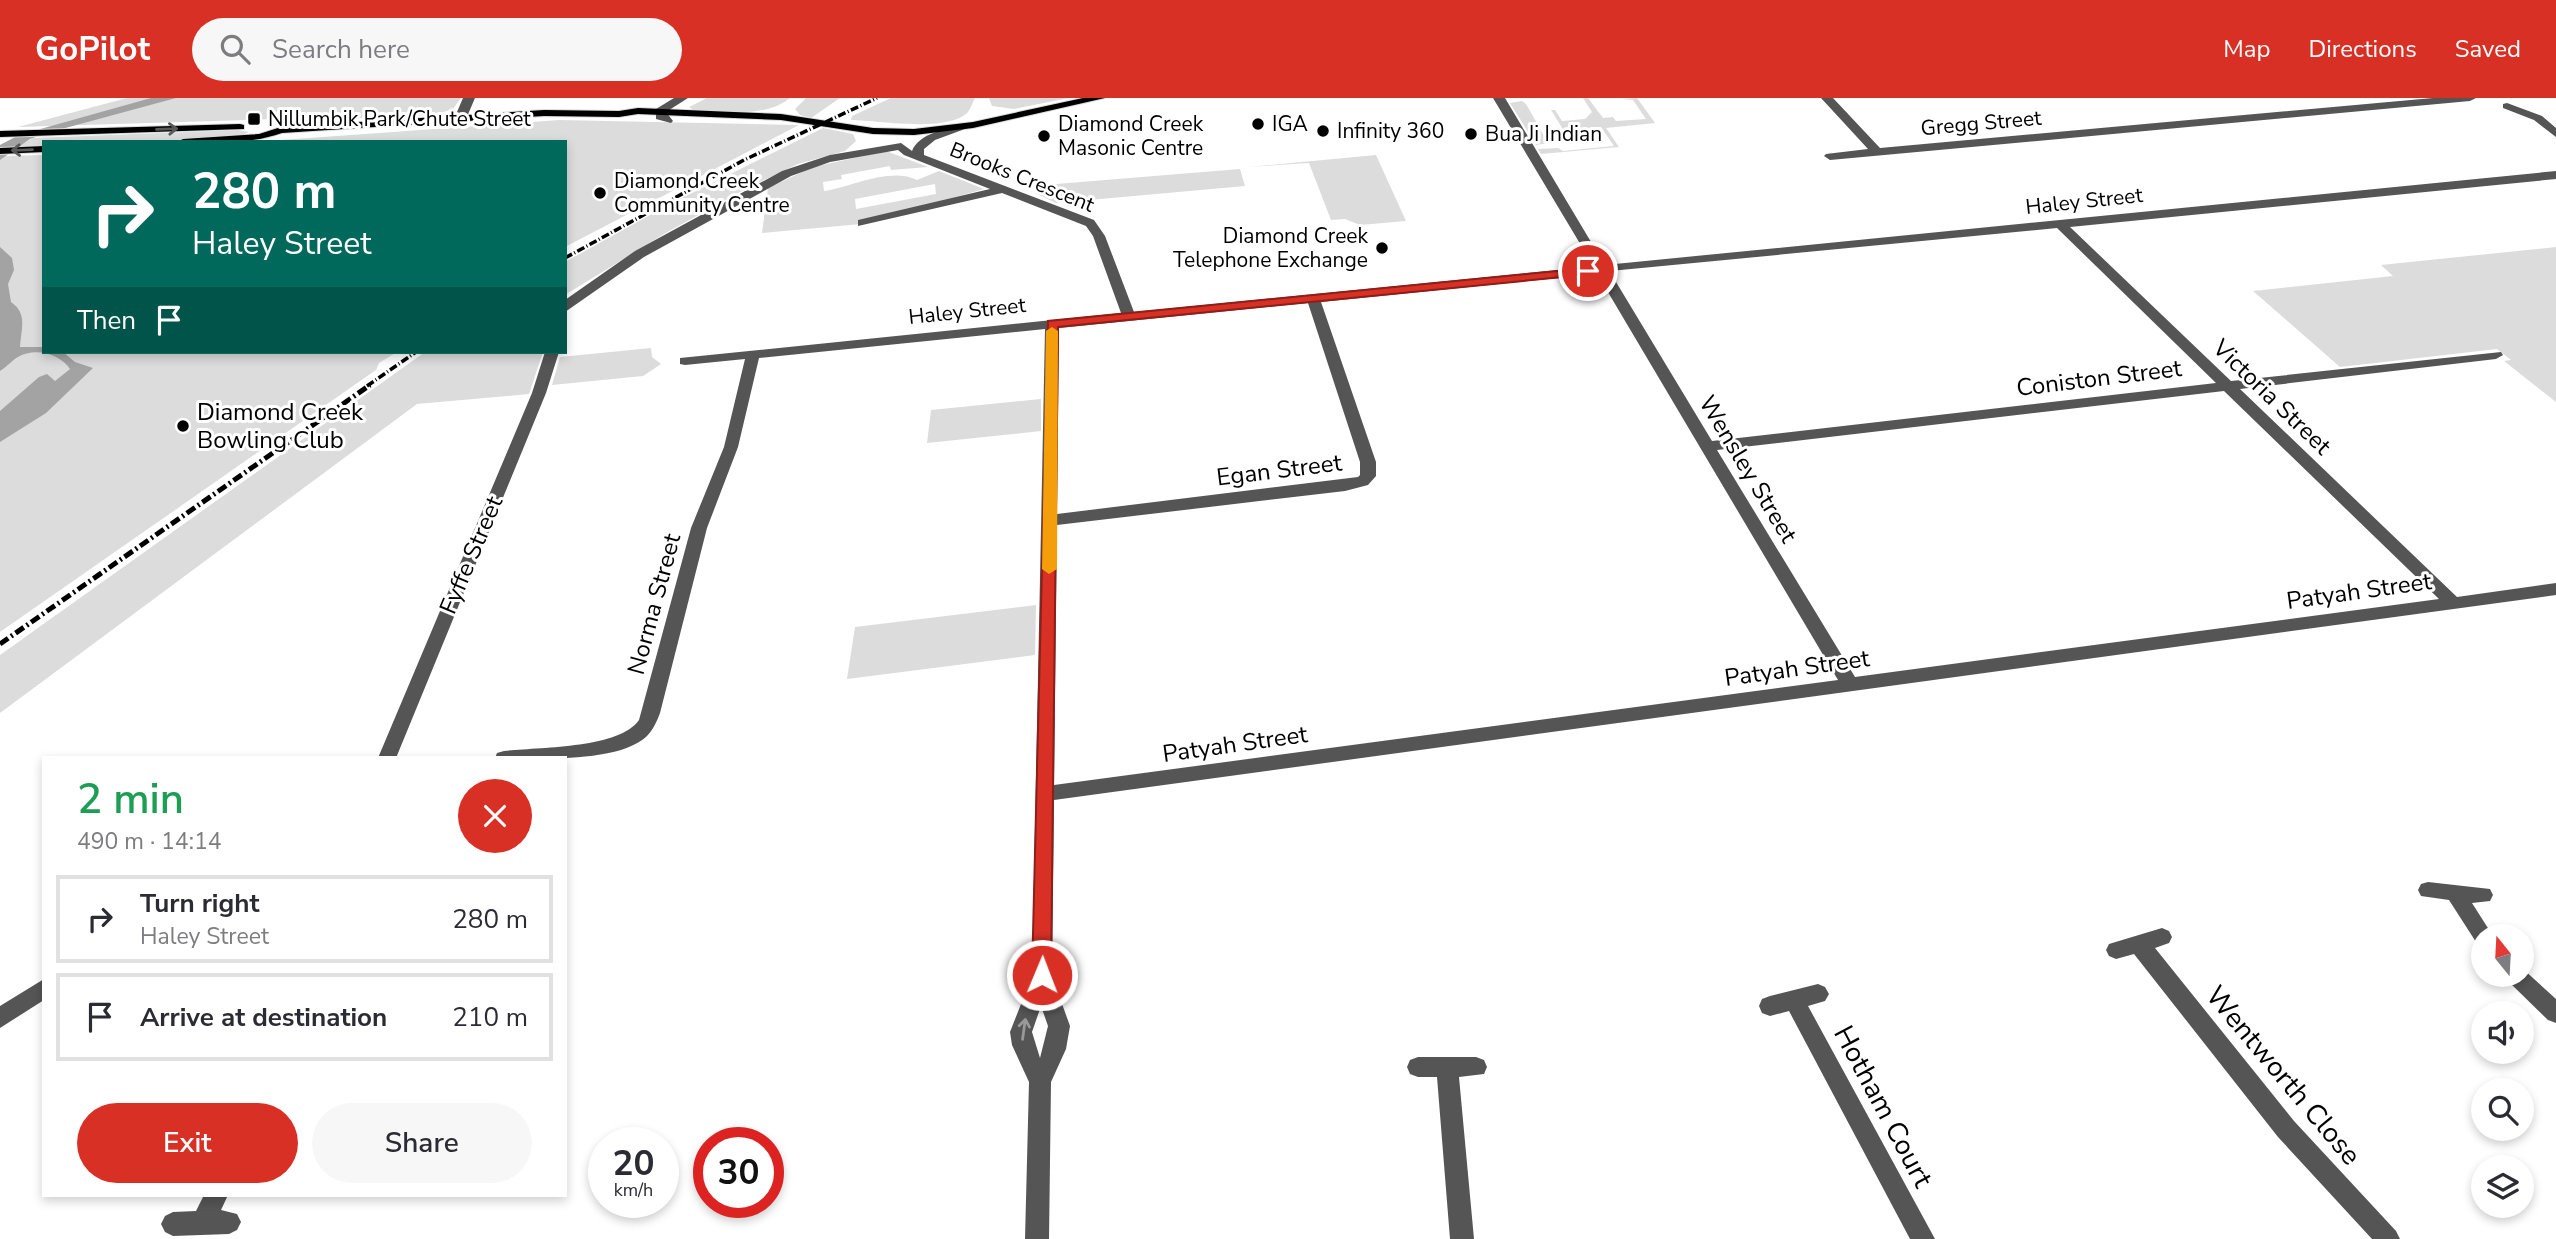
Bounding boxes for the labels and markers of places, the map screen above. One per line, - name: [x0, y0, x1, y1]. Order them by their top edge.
- place label: Nillumbik Park/Chute Street: [268, 105, 531, 133]
- place label: Diamond Creek Masonic Centre: [1058, 110, 1204, 162]
- place label: IGA: [1272, 110, 1308, 138]
- marker: Nillumbik Park/Chute Street: [246, 111, 262, 127]
- marker: IGA: [1250, 116, 1266, 132]
- place label: Infinity 360: [1337, 117, 1444, 145]
- place label: Bua Ji Indian: [1485, 120, 1602, 148]
- marker: Infinity 360: [1315, 123, 1331, 139]
- marker: Bua Ji Indian: [1463, 126, 1479, 142]
- marker: Diamond Creek Masonic Centre: [1036, 128, 1052, 144]
- place label: Diamond Creek Community Centre: [614, 167, 790, 219]
- marker: Diamond Creek Community Centre: [592, 185, 608, 201]
- place label: Diamond Creek Telephone Exchange: [1173, 222, 1368, 274]
- marker: Diamond Creek Telephone Exchange: [1374, 240, 1390, 256]
- pin: [1558, 241, 1618, 301]
- place label: Diamond Creek Bowling Club: [197, 396, 364, 456]
- marker: Diamond Creek Bowling Club: [175, 418, 191, 434]

